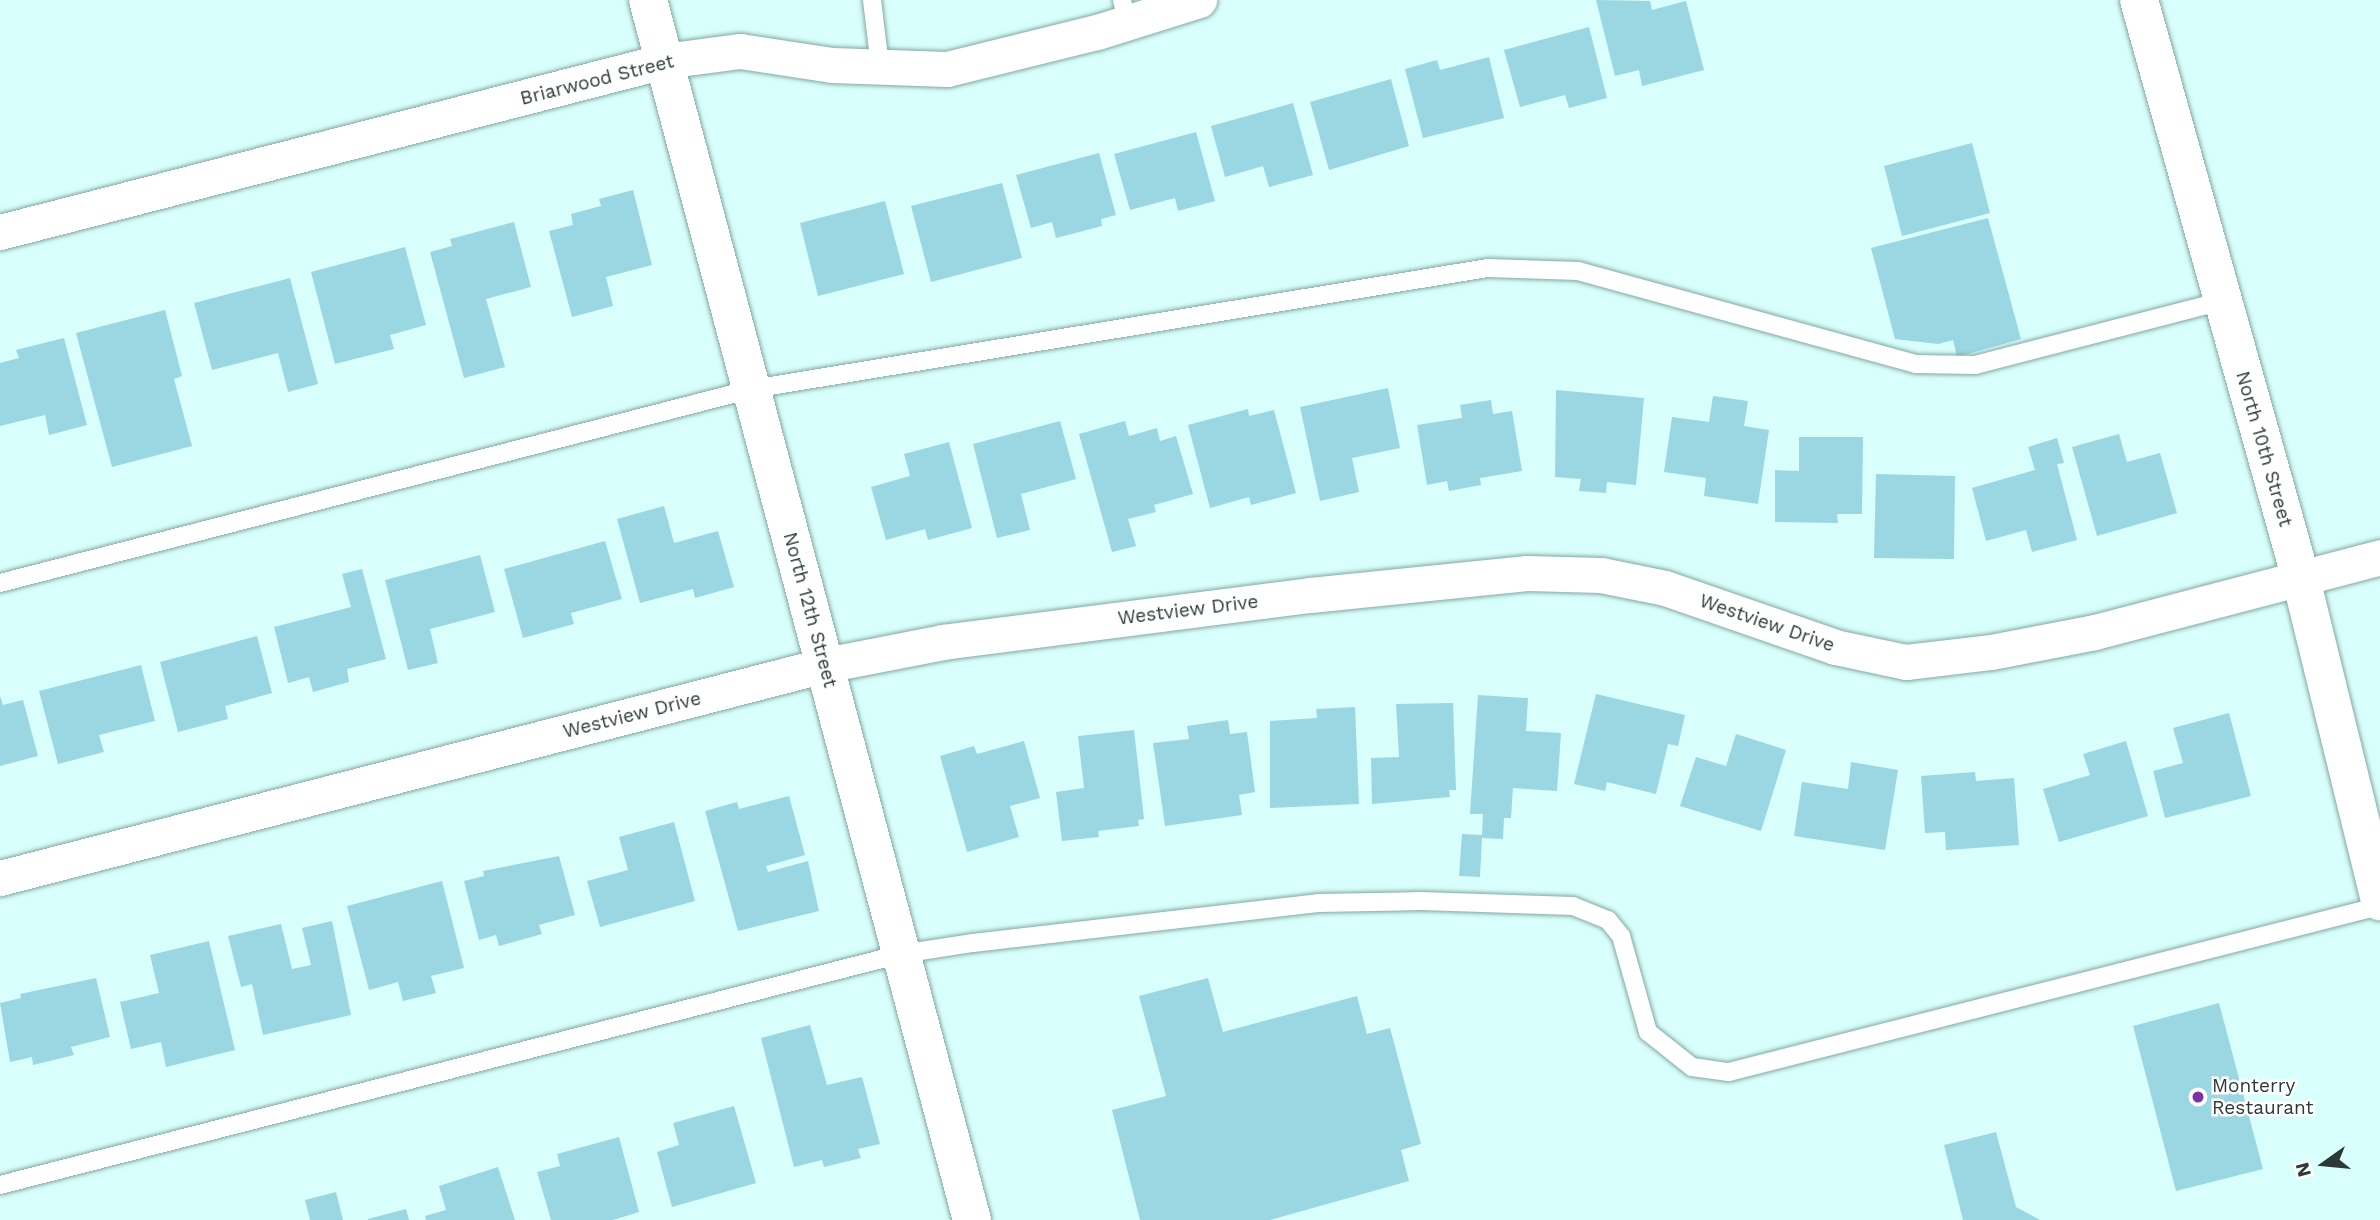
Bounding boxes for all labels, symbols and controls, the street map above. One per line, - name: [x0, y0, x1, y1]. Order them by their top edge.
- street label: Briarwood Street: [518, 50, 676, 110]
- street label: North 10th Street: [2231, 368, 2297, 530]
- street label: North 12th Street: [778, 530, 842, 690]
- street label: Westview Drive: [1696, 589, 1838, 657]
- street label: Westview Drive: [1116, 590, 1260, 630]
- street label: Westview Drive: [560, 687, 704, 743]
- place label: Monterry Restaurant: [2212, 1075, 2314, 1119]
- marker: Monterry Restaurant: [2190, 1089, 2206, 1105]
- north arrow: [2289, 1129, 2359, 1199]
- text: N: [2290, 1160, 2316, 1179]

